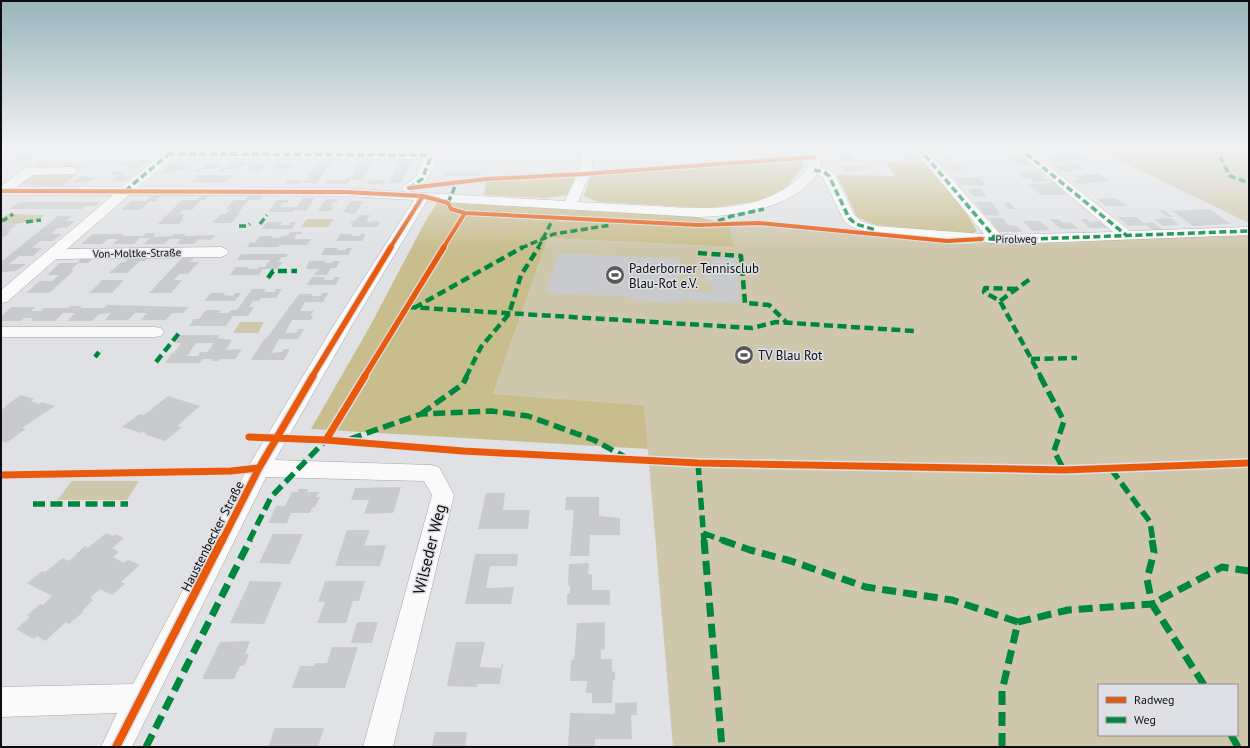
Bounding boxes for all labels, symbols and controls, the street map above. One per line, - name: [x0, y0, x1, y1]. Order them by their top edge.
- street label: Pirolweg: [995, 232, 1037, 246]
- street label: Von-Moltke-Straße: [92, 245, 182, 261]
- place label: Paderborner Tennisclub Blau-Rot e.V.: [629, 260, 759, 292]
- sports icon: Paderborner Tennisclub Blau-Rot e.V.: [604, 264, 626, 286]
- sports icon: TV Blau Rot: [733, 344, 755, 366]
- place label: TV Blau Rot: [758, 347, 823, 364]
- street label: Haustenbecker Straße: [177, 478, 248, 594]
- street label: Wilseder Weg: [408, 502, 450, 596]
- legend: [1098, 684, 1238, 736]
- text: Radweg: [1134, 692, 1175, 707]
- text: Weg: [1134, 712, 1156, 727]

